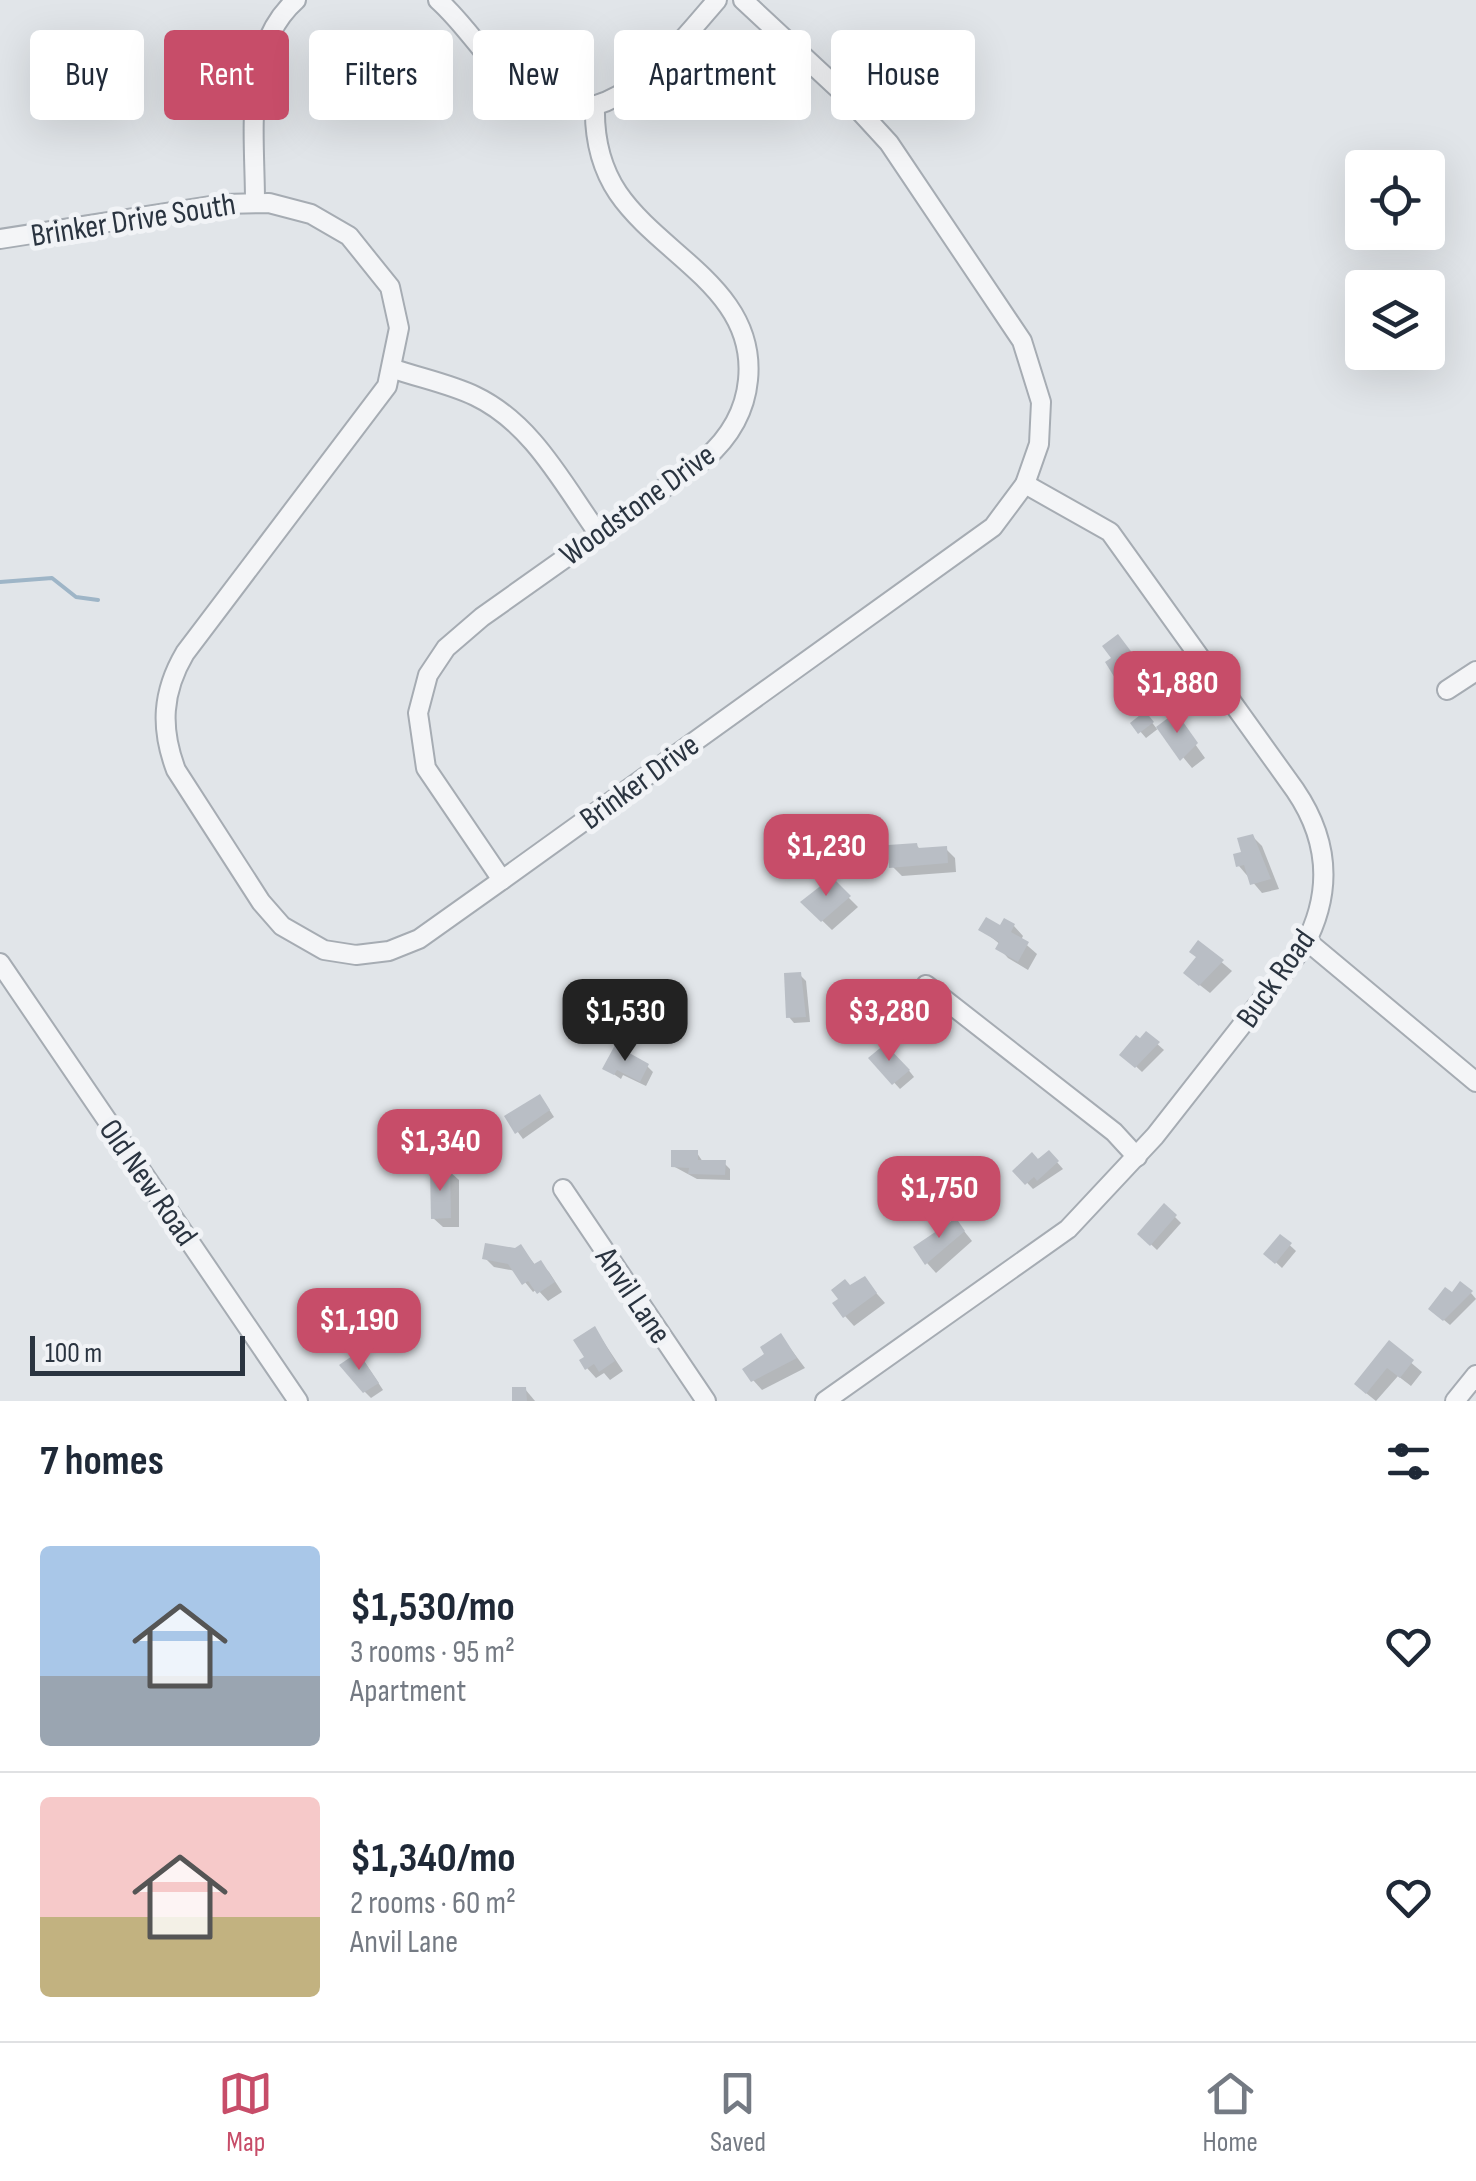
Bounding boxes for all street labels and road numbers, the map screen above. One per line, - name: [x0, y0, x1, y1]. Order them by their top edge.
- street label: Brinker Drive South: [28, 185, 238, 256]
- street label: Woodstone Drive: [553, 436, 723, 574]
- street label: Brinker Drive: [573, 726, 707, 838]
- street label: Buck Road: [1228, 922, 1324, 1036]
- street label: Old New Road: [90, 1112, 206, 1254]
- street label: Anvil Lane: [586, 1239, 679, 1352]

